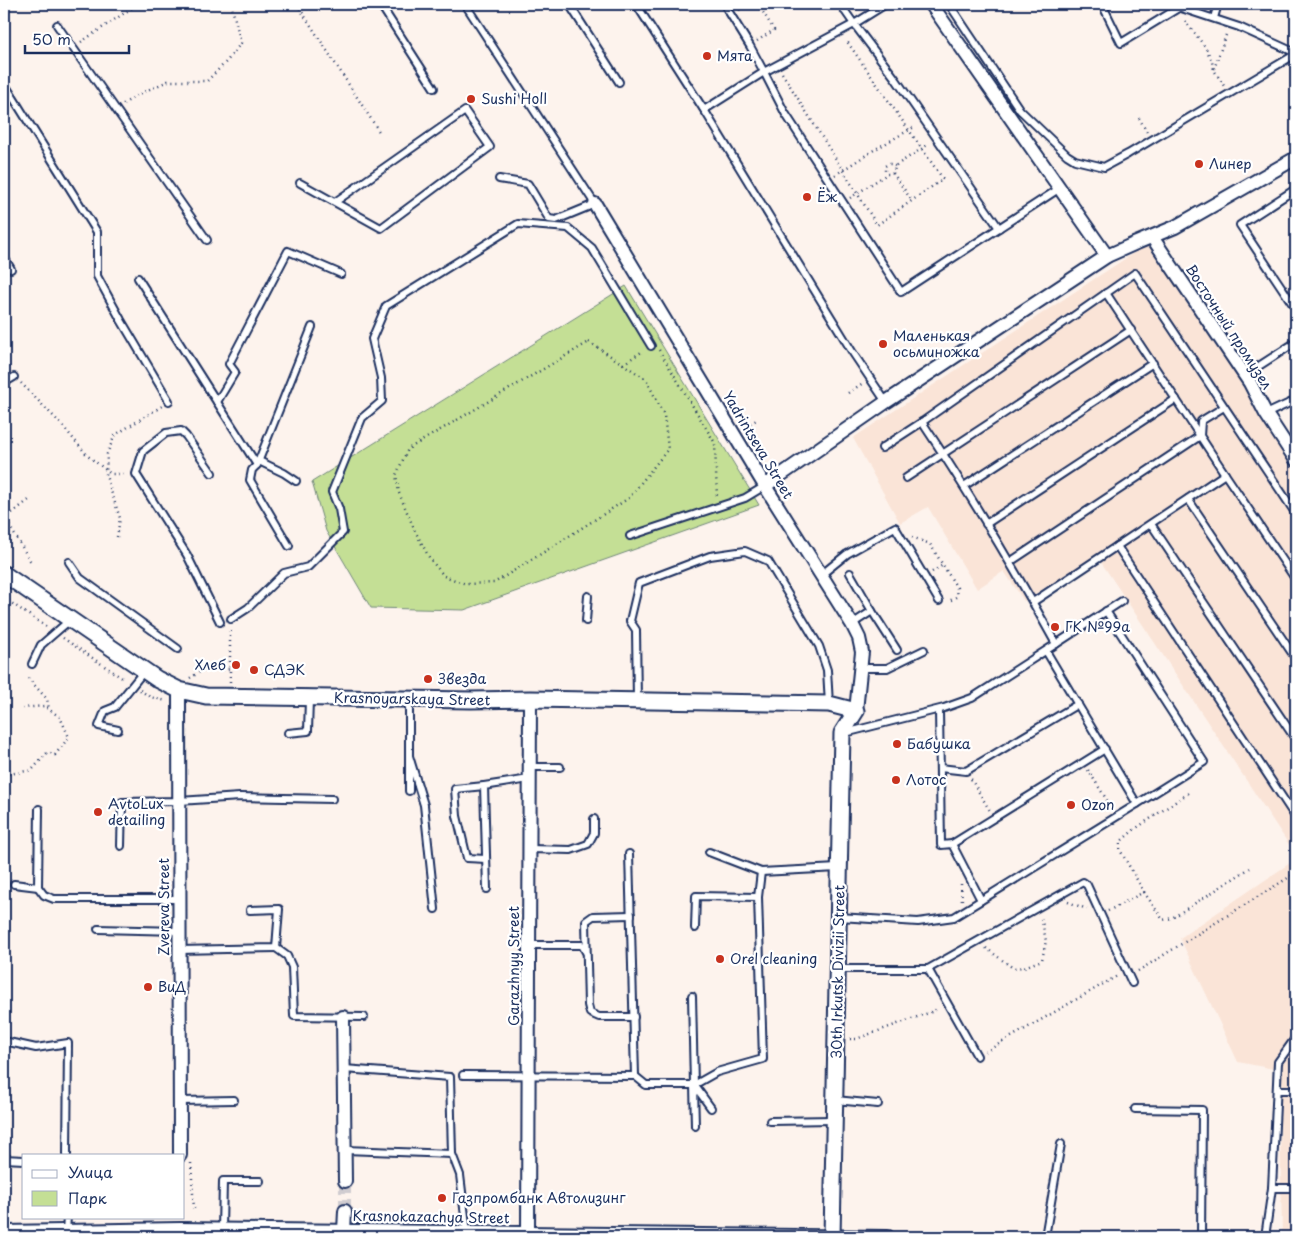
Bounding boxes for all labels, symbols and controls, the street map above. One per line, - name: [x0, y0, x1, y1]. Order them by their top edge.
- scale bar: [25, 22, 129, 54]
- text: 50 m: [32, 27, 71, 50]
- place label: Мята: [717, 45, 753, 66]
- marker: Мята: [701, 50, 713, 62]
- place label: Sushi Holl: [481, 88, 547, 109]
- marker: Sushi Holl: [465, 93, 477, 105]
- place label: Линер: [1209, 153, 1252, 174]
- marker: Линер: [1193, 158, 1205, 170]
- place label: Ёж: [817, 186, 838, 207]
- marker: Ёж: [801, 191, 813, 203]
- street label: Восточный промузел: [1181, 260, 1278, 393]
- place label: Маленькая осьминожка: [893, 325, 980, 362]
- marker: Маленькая осьминожка: [877, 338, 889, 350]
- street label: Yadrintseva Street: [718, 387, 799, 503]
- place label: ГК №99а: [1065, 616, 1130, 637]
- marker: ГК №99а: [1049, 621, 1061, 633]
- place label: Хлеб: [195, 654, 226, 675]
- marker: Хлеб: [230, 659, 242, 671]
- place label: СДЭК: [264, 659, 305, 680]
- marker: СДЭК: [248, 664, 260, 676]
- place label: Звезда: [438, 668, 487, 689]
- marker: Звезда: [422, 673, 434, 685]
- street label: Krasnoyarskaya Street: [334, 687, 491, 710]
- place label: Бабушка: [907, 733, 971, 754]
- marker: Бабушка: [891, 738, 903, 750]
- place label: Лотос: [906, 769, 946, 790]
- marker: Лотос: [890, 774, 902, 786]
- place label: AvtoLux detailing: [108, 793, 165, 830]
- place label: Ozon: [1081, 794, 1114, 815]
- marker: Ozon: [1065, 799, 1077, 811]
- marker: AvtoLux detailing: [92, 806, 104, 818]
- street label: Zvereva Street: [153, 858, 174, 956]
- street label: 30th Irkutsk Divizii Street: [825, 885, 850, 1059]
- street label: Garazhnyy Street: [503, 906, 524, 1026]
- place label: Orel cleaning: [730, 948, 817, 969]
- marker: Orel cleaning: [714, 953, 726, 965]
- place label: ВиД: [158, 976, 186, 997]
- marker: ВиД: [142, 981, 154, 993]
- legend: [22, 1154, 185, 1218]
- text: Улица: [68, 1160, 113, 1183]
- text: Парк: [68, 1186, 107, 1209]
- place label: Газпромбанк Автолизинг: [452, 1187, 626, 1208]
- marker: Газпромбанк Автолизинг: [436, 1192, 448, 1204]
- street label: Krasnokazachya Street: [352, 1205, 510, 1228]

